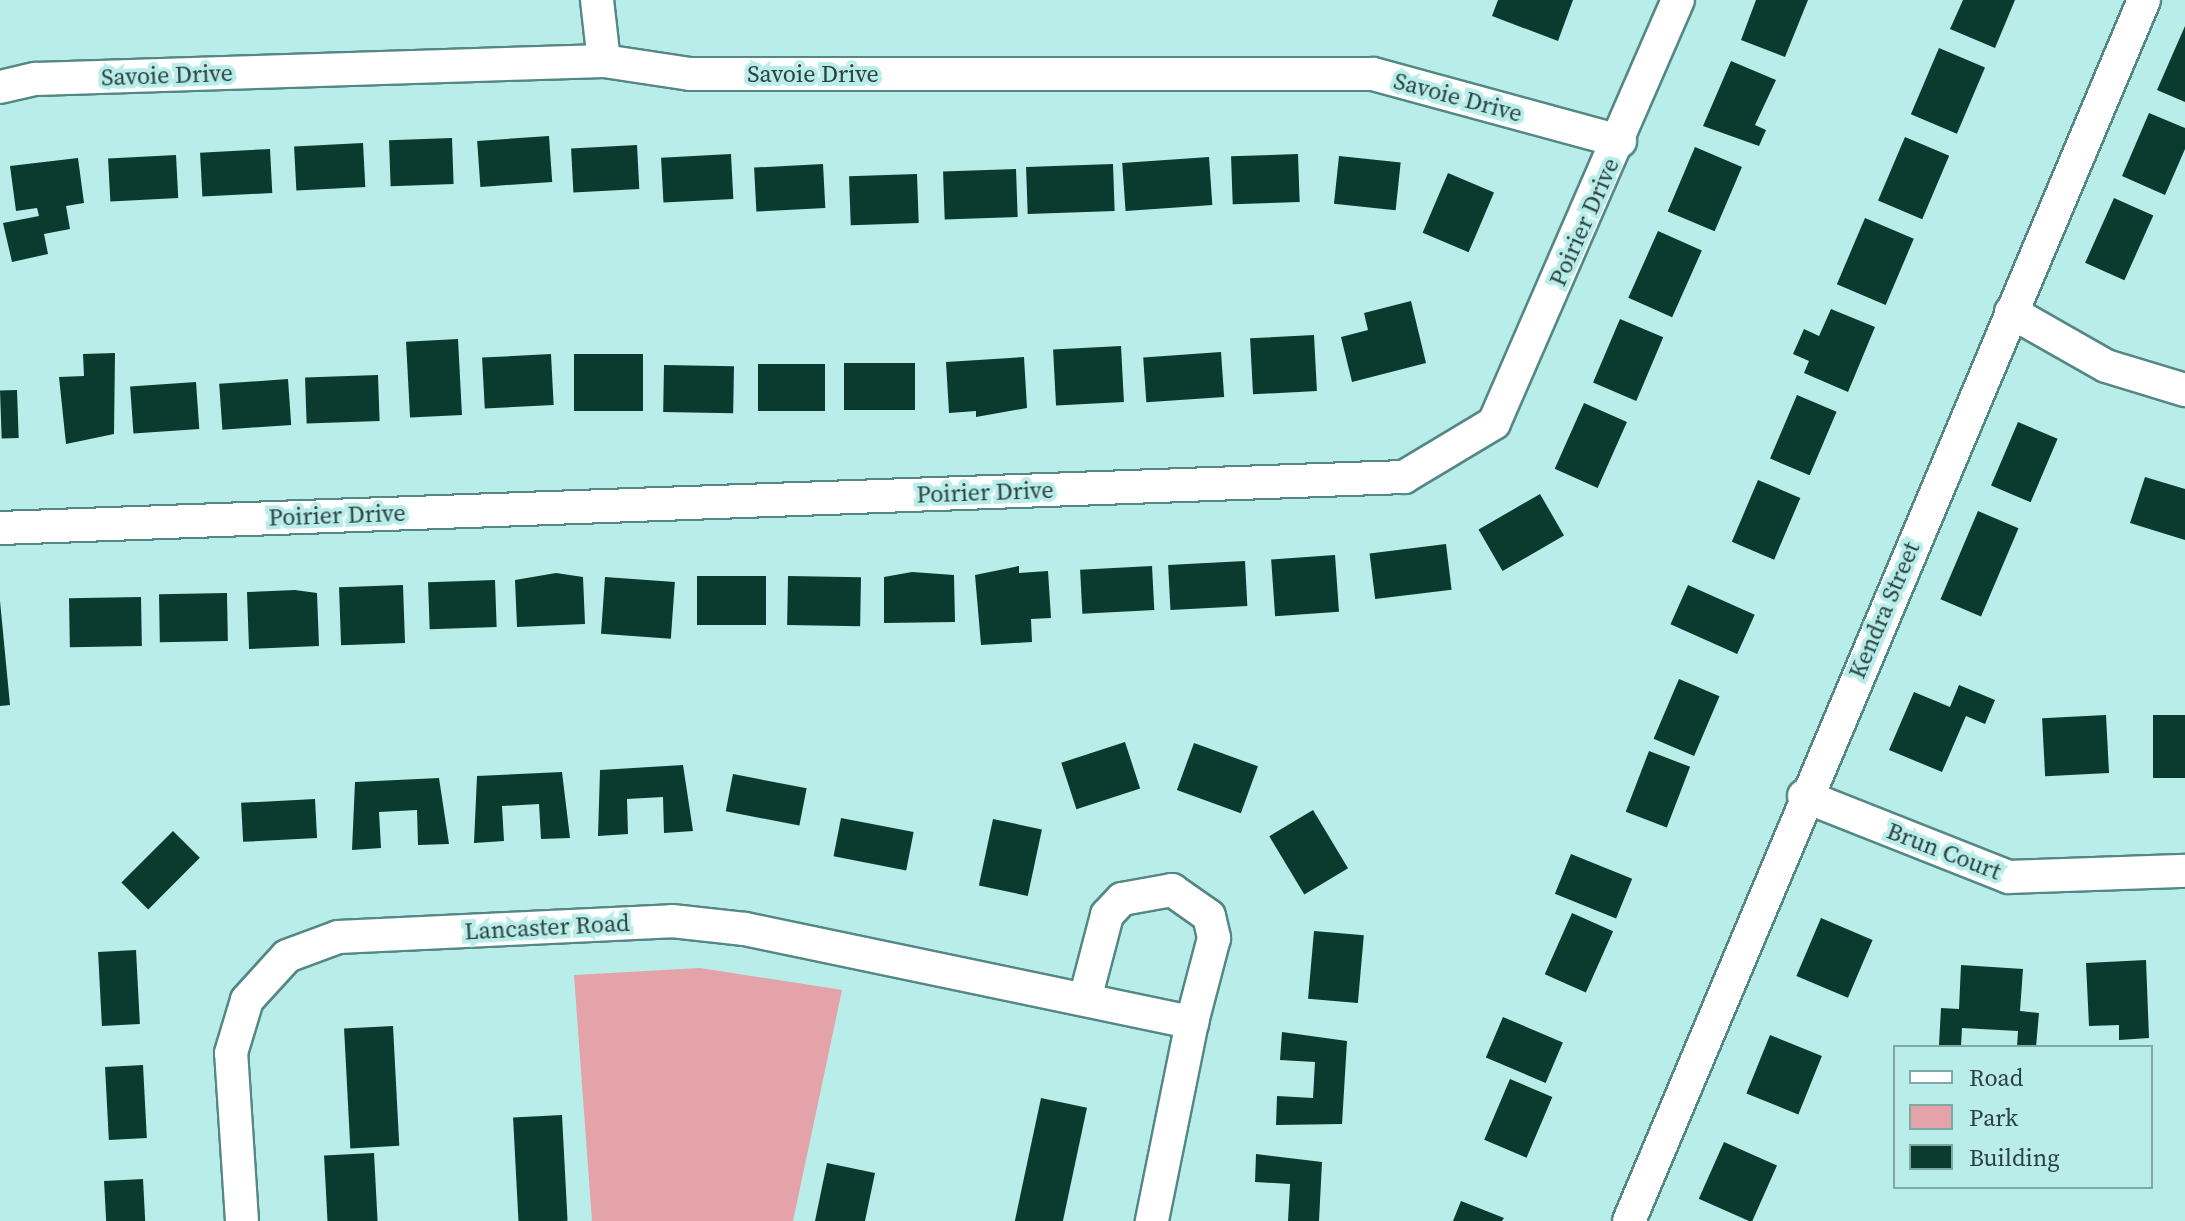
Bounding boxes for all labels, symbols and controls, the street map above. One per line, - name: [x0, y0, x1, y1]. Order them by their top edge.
- street label: Savoie Drive: [101, 58, 233, 92]
- street label: Savoie Drive: [747, 60, 879, 88]
- street label: Savoie Drive: [1391, 66, 1525, 128]
- street label: Poirier Drive: [1543, 154, 1625, 290]
- street label: Poirier Drive: [916, 475, 1054, 509]
- street label: Poirier Drive: [268, 498, 406, 532]
- street label: Kendra Street: [1842, 537, 1926, 683]
- street label: Brun Court: [1883, 816, 2005, 886]
- street label: Lancaster Road: [464, 908, 630, 946]
- legend: [1893, 1045, 2153, 1189]
- text: Road: [1969, 1061, 2023, 1094]
- text: Park: [1969, 1101, 2018, 1134]
- text: Building: [1969, 1141, 2060, 1174]

